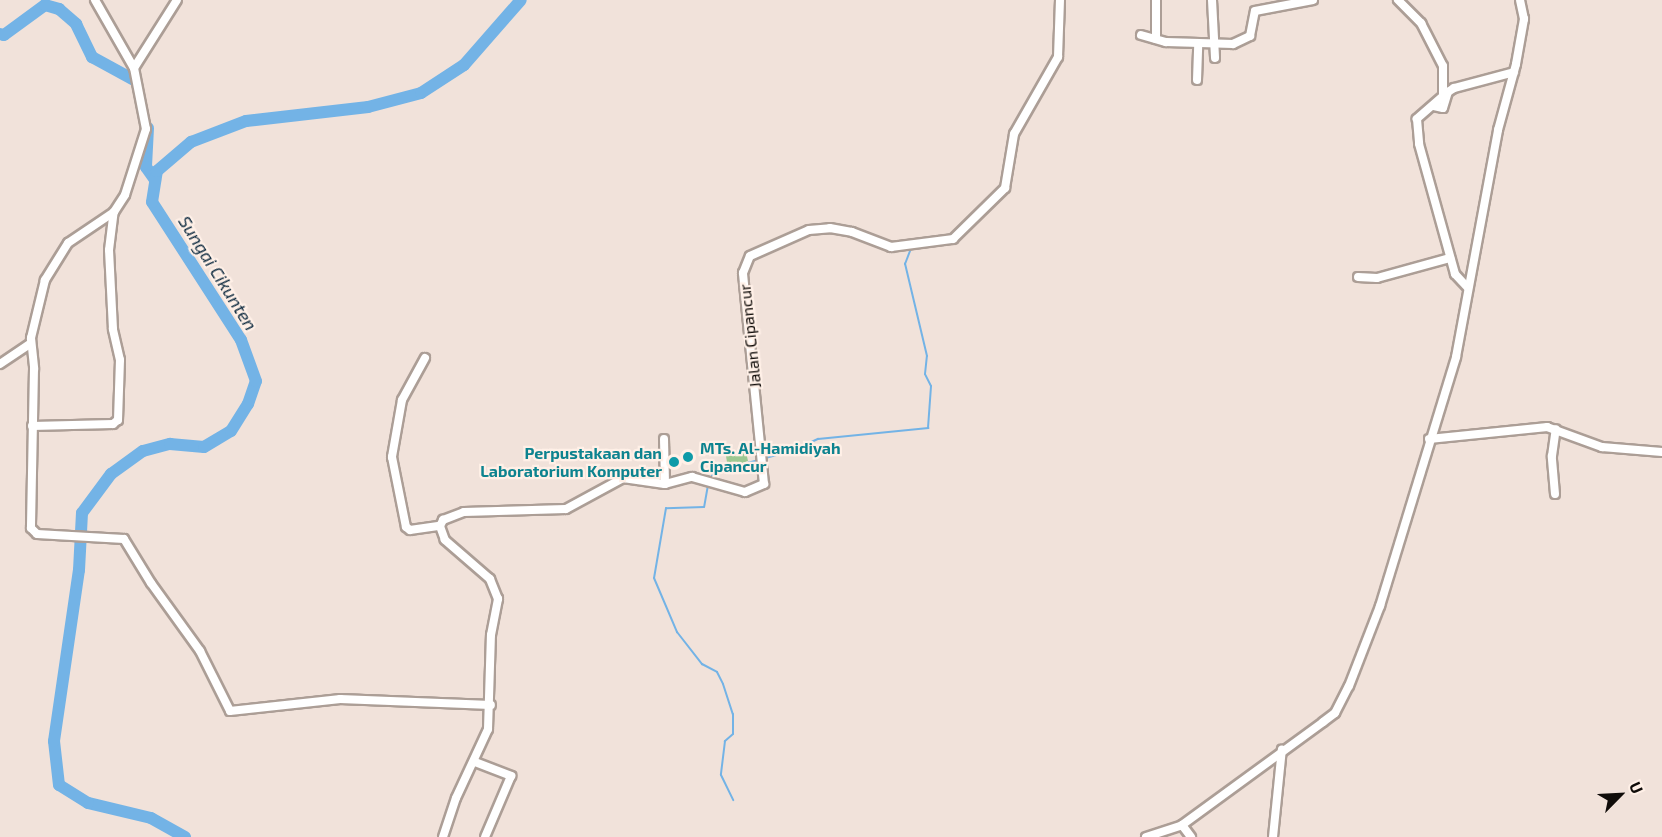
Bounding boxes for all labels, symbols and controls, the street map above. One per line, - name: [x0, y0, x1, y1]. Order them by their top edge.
- water label: Sungai Cikunten: [174, 212, 262, 334]
- street label: Jalan Cipancur: [735, 283, 765, 389]
- place label: MTs. Al-Hamidiyah Cipancur: [700, 438, 841, 476]
- place label: Perpustakaan dan Laboratorium Komputer: [480, 443, 662, 481]
- marker: MTs. Al-Hamidiyah Cipancur: [681, 450, 695, 464]
- marker: Perpustakaan dan Laboratorium Komputer: [667, 455, 681, 469]
- north arrow: [1590, 765, 1650, 825]
- text: U: [1626, 779, 1648, 796]

